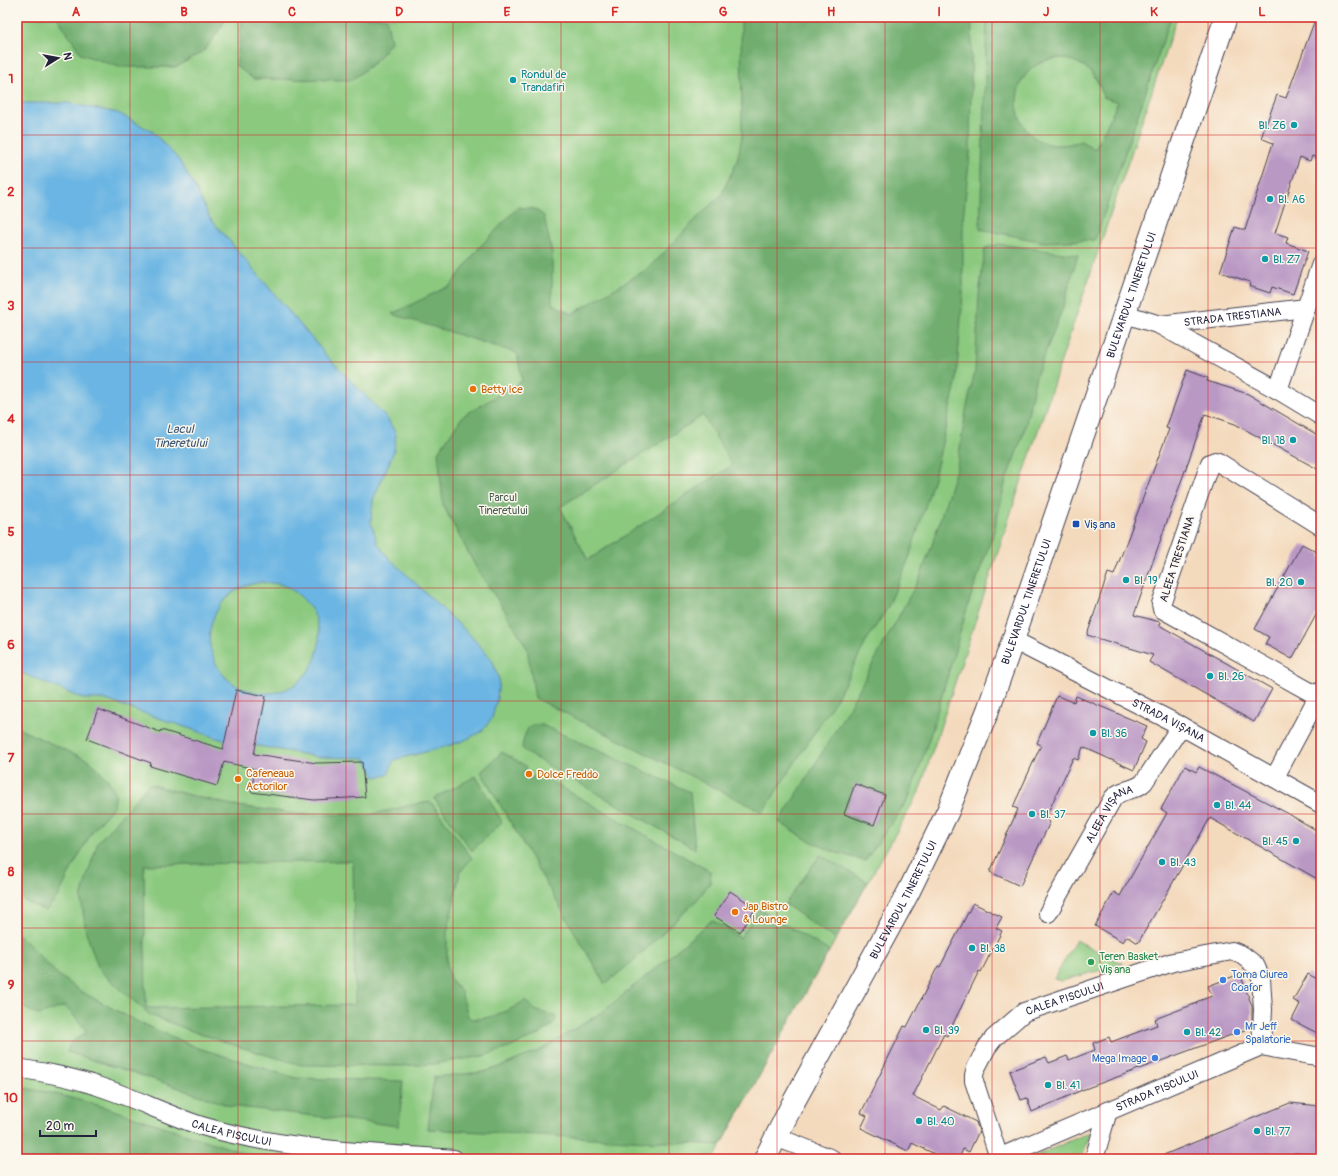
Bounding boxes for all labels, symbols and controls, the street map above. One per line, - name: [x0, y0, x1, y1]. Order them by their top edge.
- text: A: [72, 4, 81, 20]
- text: B: [180, 4, 188, 20]
- text: C: [288, 4, 296, 20]
- text: D: [395, 4, 403, 20]
- text: E: [504, 4, 511, 20]
- text: F: [611, 4, 619, 20]
- text: G: [719, 4, 728, 20]
- text: H: [827, 4, 835, 20]
- text: I: [937, 4, 941, 20]
- text: J: [1043, 4, 1049, 20]
- text: K: [1150, 4, 1158, 20]
- text: L: [1258, 4, 1266, 20]
- north arrow: [38, 38, 78, 78]
- text: N: [60, 51, 75, 62]
- place label: Rondul de Trandafiri: [521, 68, 567, 94]
- text: 1: [8, 71, 14, 87]
- marker: Rondul de Trandafiri: [508, 75, 518, 85]
- place label: Bl. Z6: [1258, 119, 1286, 132]
- marker: Bl. Z6: [1289, 120, 1299, 130]
- text: 2: [7, 184, 15, 200]
- place label: Bl. A6: [1278, 193, 1305, 206]
- marker: Bl. A6: [1265, 194, 1275, 204]
- street label: BULEVARDUL TINERETULUI: [1103, 230, 1159, 359]
- place label: Bl. Z7: [1273, 253, 1300, 266]
- marker: Bl. Z7: [1260, 254, 1270, 264]
- text: 3: [7, 298, 15, 314]
- street label: STRADA TRESTIANA: [1183, 304, 1282, 329]
- place label: Betty Ice: [481, 383, 523, 396]
- marker: Betty Ice: [468, 384, 478, 394]
- text: 4: [7, 411, 15, 427]
- water label: Lacul Tineretului: [153, 422, 208, 451]
- place label: Bl. 18: [1262, 434, 1285, 447]
- marker: Bl. 18: [1288, 435, 1298, 445]
- park label: Parcul Tineretului: [479, 491, 527, 517]
- street label: ALEEA TRESTIANA: [1157, 514, 1197, 604]
- place label: Vișana: [1084, 518, 1115, 531]
- marker: Vișana: [1071, 519, 1081, 529]
- text: 5: [7, 524, 15, 540]
- street label: BULEVARDUL TINERETULUI: [998, 537, 1054, 666]
- place label: Bl. 19: [1134, 574, 1158, 587]
- marker: Bl. 19: [1121, 575, 1131, 585]
- place label: Bl. 20: [1266, 576, 1293, 589]
- marker: Bl. 20: [1296, 577, 1306, 587]
- text: 6: [7, 637, 15, 653]
- place label: Bl. 26: [1218, 670, 1244, 683]
- marker: Bl. 26: [1205, 671, 1215, 681]
- street label: STRADA VIȘANA: [1130, 696, 1207, 745]
- place label: Bl. 36: [1101, 727, 1127, 740]
- marker: Bl. 36: [1088, 728, 1098, 738]
- text: 7: [8, 750, 15, 766]
- place label: Cafeneaua Actorilor: [246, 767, 294, 793]
- place label: Dolce Freddo: [537, 768, 598, 781]
- marker: Dolce Freddo: [524, 769, 534, 779]
- marker: Cafeneaua Actorilor: [233, 774, 243, 784]
- street label: ALEEA VIȘANA: [1083, 783, 1134, 845]
- place label: Bl. 44: [1225, 799, 1252, 812]
- marker: Bl. 44: [1212, 800, 1222, 810]
- place label: Bl. 37: [1040, 808, 1066, 821]
- marker: Bl. 37: [1027, 809, 1037, 819]
- place label: Bl. 45: [1262, 835, 1288, 848]
- marker: Bl. 45: [1291, 836, 1301, 846]
- street label: BULEVARDUL TINERETULUI: [867, 838, 939, 961]
- place label: Bl. 43: [1170, 856, 1196, 869]
- marker: Bl. 43: [1157, 857, 1167, 867]
- text: 8: [8, 864, 15, 880]
- place label: Jap Bistro & Lounge: [743, 900, 788, 926]
- marker: Jap Bistro & Lounge: [730, 907, 740, 917]
- place label: Bl. 38: [980, 942, 1006, 955]
- marker: Bl. 38: [967, 943, 977, 953]
- place label: Teren Basket Vișana: [1099, 950, 1159, 976]
- marker: Teren Basket Vișana: [1086, 957, 1096, 967]
- place label: Toma Ciurea Coafor: [1231, 968, 1288, 994]
- marker: Toma Ciurea Coafor: [1218, 975, 1228, 985]
- text: 9: [8, 977, 15, 993]
- street label: CALEA PISCULUI: [1024, 979, 1106, 1018]
- place label: Mr Jeff Spalatorie: [1245, 1020, 1291, 1046]
- place label: Bl. 39: [934, 1024, 960, 1037]
- marker: Bl. 39: [921, 1025, 931, 1035]
- place label: Bl. 42: [1195, 1026, 1221, 1039]
- marker: Bl. 42: [1182, 1027, 1192, 1037]
- marker: Mr Jeff Spalatorie: [1232, 1027, 1242, 1037]
- place label: Mega Image: [1092, 1052, 1148, 1065]
- marker: Mega Image: [1150, 1053, 1160, 1063]
- street label: STRADA PISCULUI: [1114, 1067, 1200, 1114]
- place label: Bl. 41: [1056, 1079, 1080, 1092]
- marker: Bl. 41: [1043, 1080, 1053, 1090]
- text: 10: [4, 1090, 18, 1106]
- scale bar: [40, 1112, 96, 1138]
- place label: Bl. 40: [927, 1115, 955, 1128]
- marker: Bl. 40: [914, 1116, 924, 1126]
- street label: CALEA PISCULUI: [190, 1117, 273, 1148]
- text: 20 m: [46, 1119, 75, 1134]
- place label: Bl. 77: [1265, 1125, 1290, 1138]
- marker: Bl. 77: [1252, 1126, 1262, 1136]

